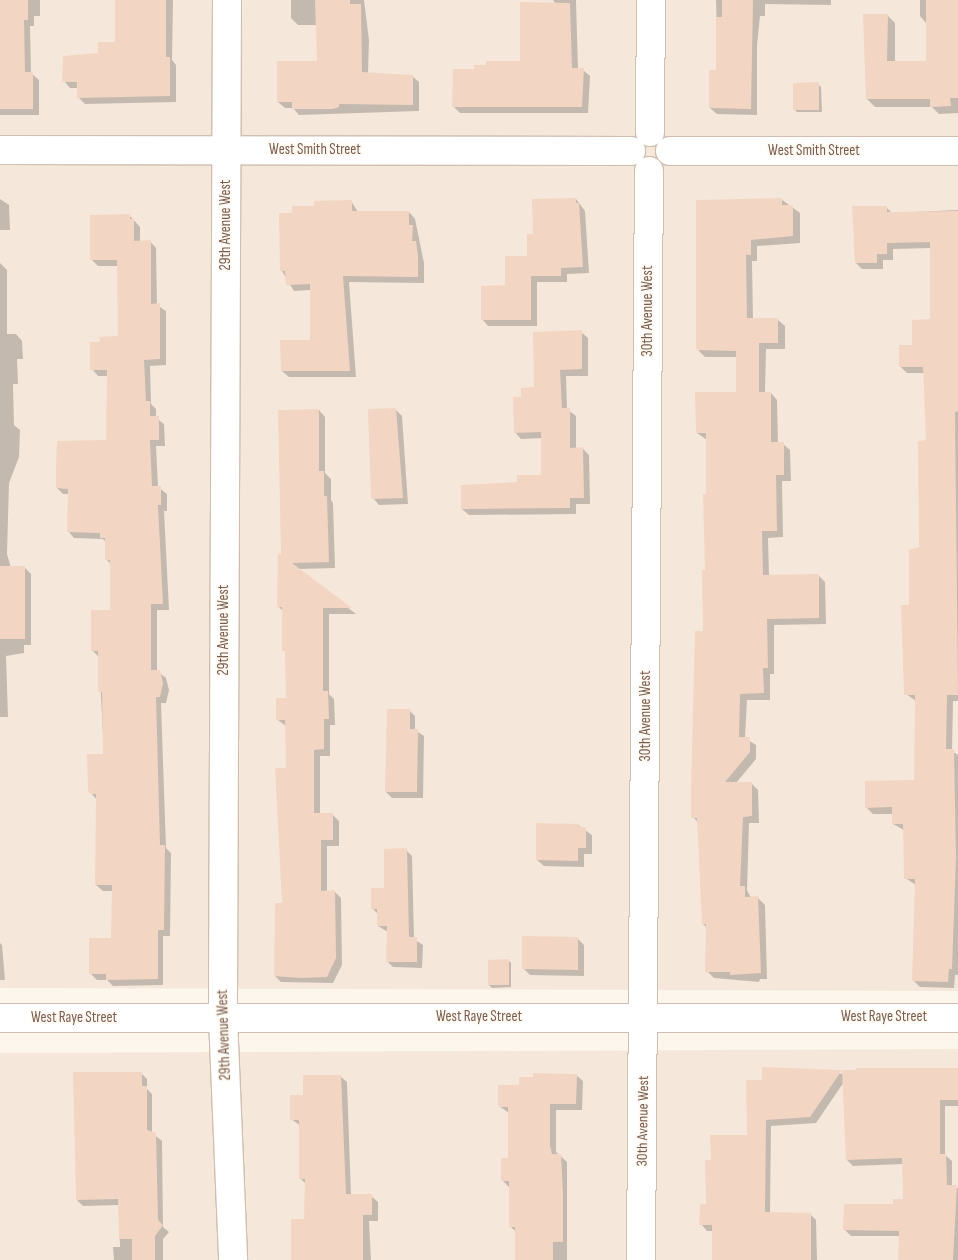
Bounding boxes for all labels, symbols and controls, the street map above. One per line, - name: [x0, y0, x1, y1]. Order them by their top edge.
- street label: West Smith Street: [269, 141, 361, 159]
- street label: West Smith Street: [768, 142, 860, 160]
- street label: 29th Avenue West: [217, 180, 235, 270]
- street label: 30th Avenue West: [639, 266, 657, 356]
- street label: 29th Avenue West: [215, 585, 233, 675]
- street label: 30th Avenue West: [637, 671, 655, 761]
- street label: 29th Avenue West: [213, 989, 235, 1081]
- street label: West Raye Street: [436, 1008, 522, 1026]
- street label: West Raye Street: [841, 1008, 927, 1026]
- street label: West Raye Street: [31, 1009, 117, 1027]
- street label: 30th Avenue West: [633, 1075, 653, 1167]

